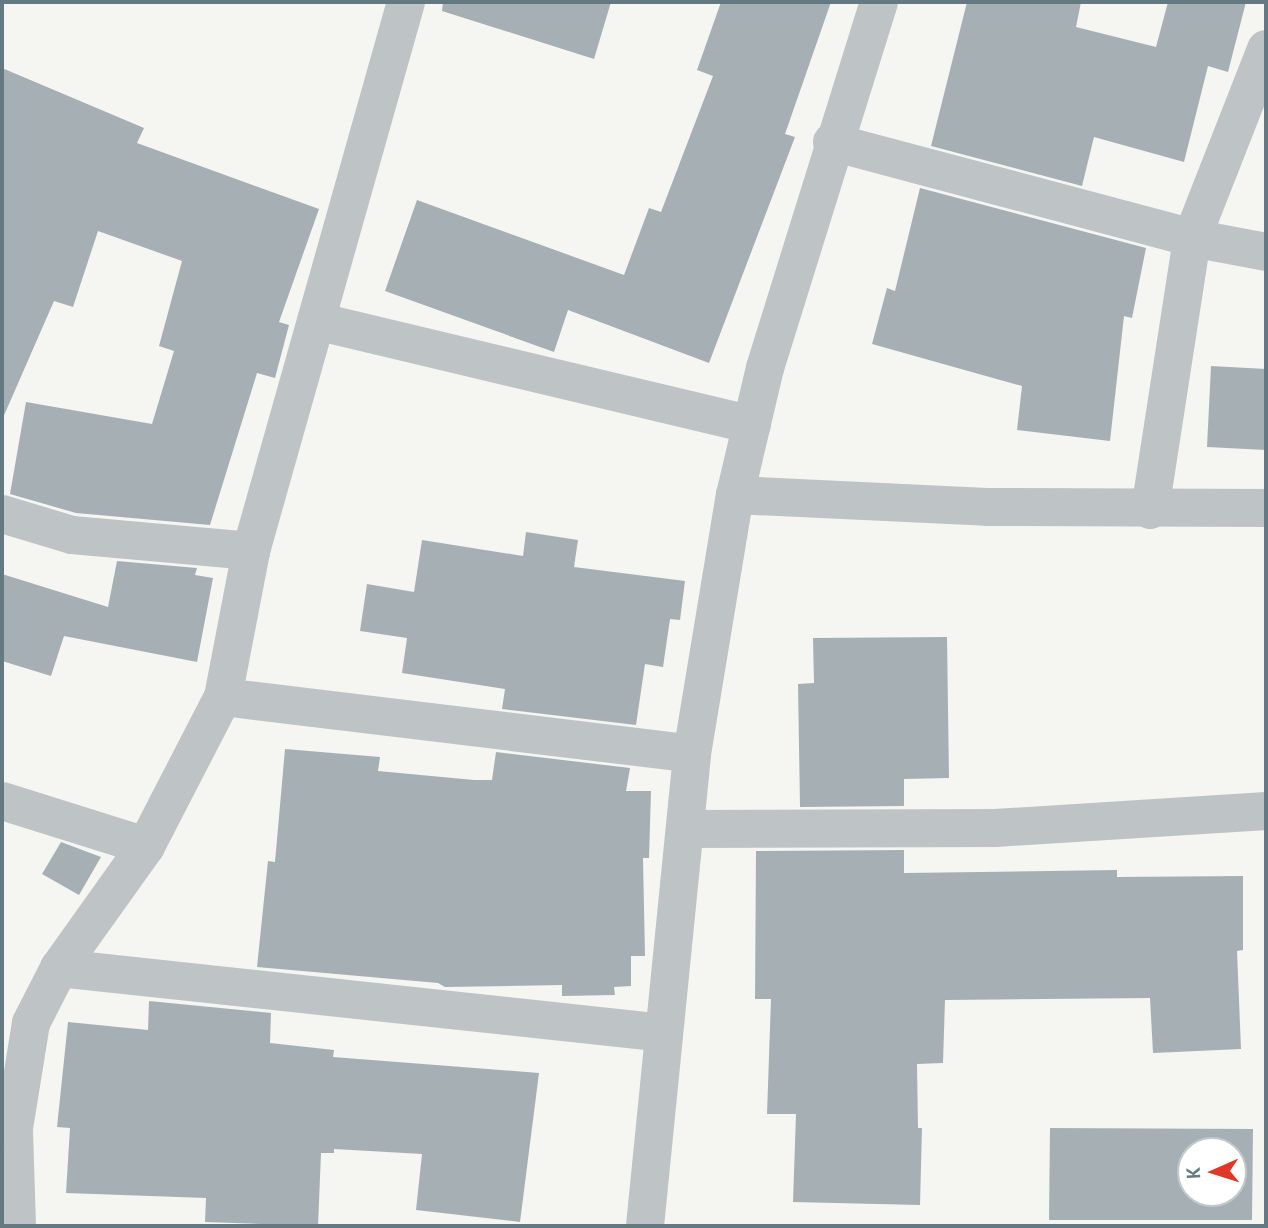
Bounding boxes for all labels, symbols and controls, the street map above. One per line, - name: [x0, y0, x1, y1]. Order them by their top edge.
- north arrow: [1177, 1137, 1247, 1207]
- text: K: [1181, 1166, 1205, 1180]

